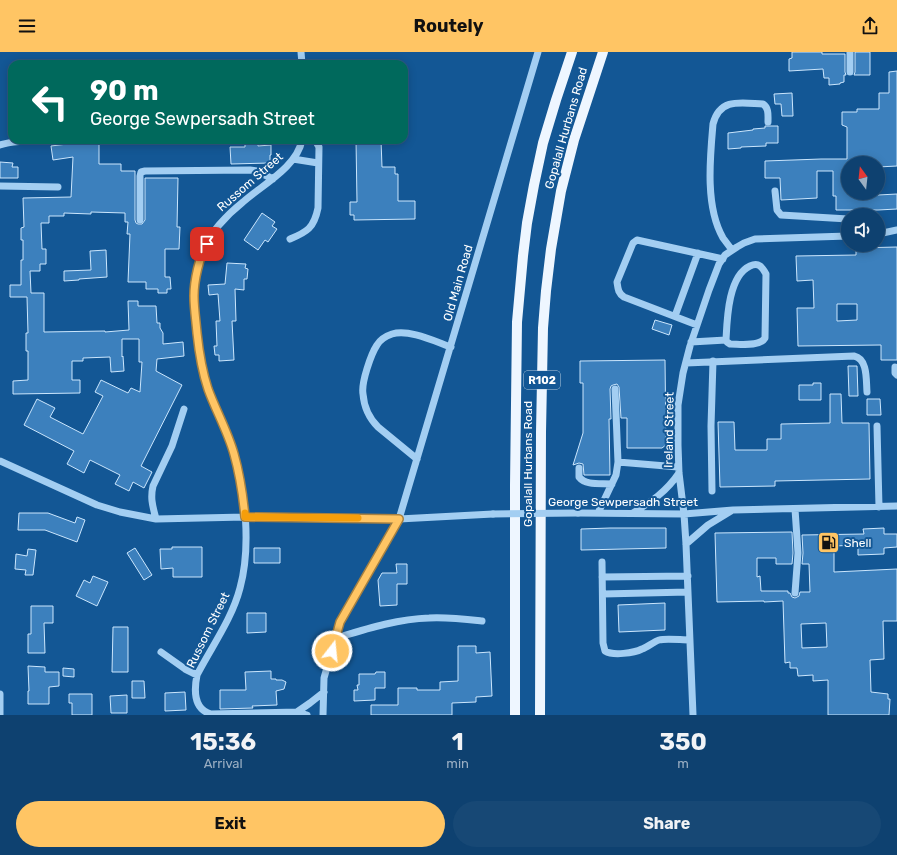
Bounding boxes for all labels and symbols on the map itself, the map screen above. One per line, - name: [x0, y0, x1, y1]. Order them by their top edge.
- street label: Gopalall Hurbans Road: [542, 65, 590, 191]
- street label: Russom Street: [214, 149, 286, 214]
- north arrow: [841, 156, 885, 200]
- pin: [190, 227, 224, 261]
- street label: Old Main Road: [440, 243, 476, 323]
- road number: R102: [524, 371, 560, 389]
- street label: Ireland Street: [661, 392, 677, 468]
- street label: Gopalall Hurbans Road: [521, 401, 535, 527]
- street label: George Sewpersadh Street: [548, 495, 698, 509]
- fuel station icon: Shell: [815, 530, 841, 556]
- place label: Shell: [844, 536, 871, 550]
- street label: Russom Street: [184, 590, 233, 670]
- position arrow: [311, 630, 353, 672]

